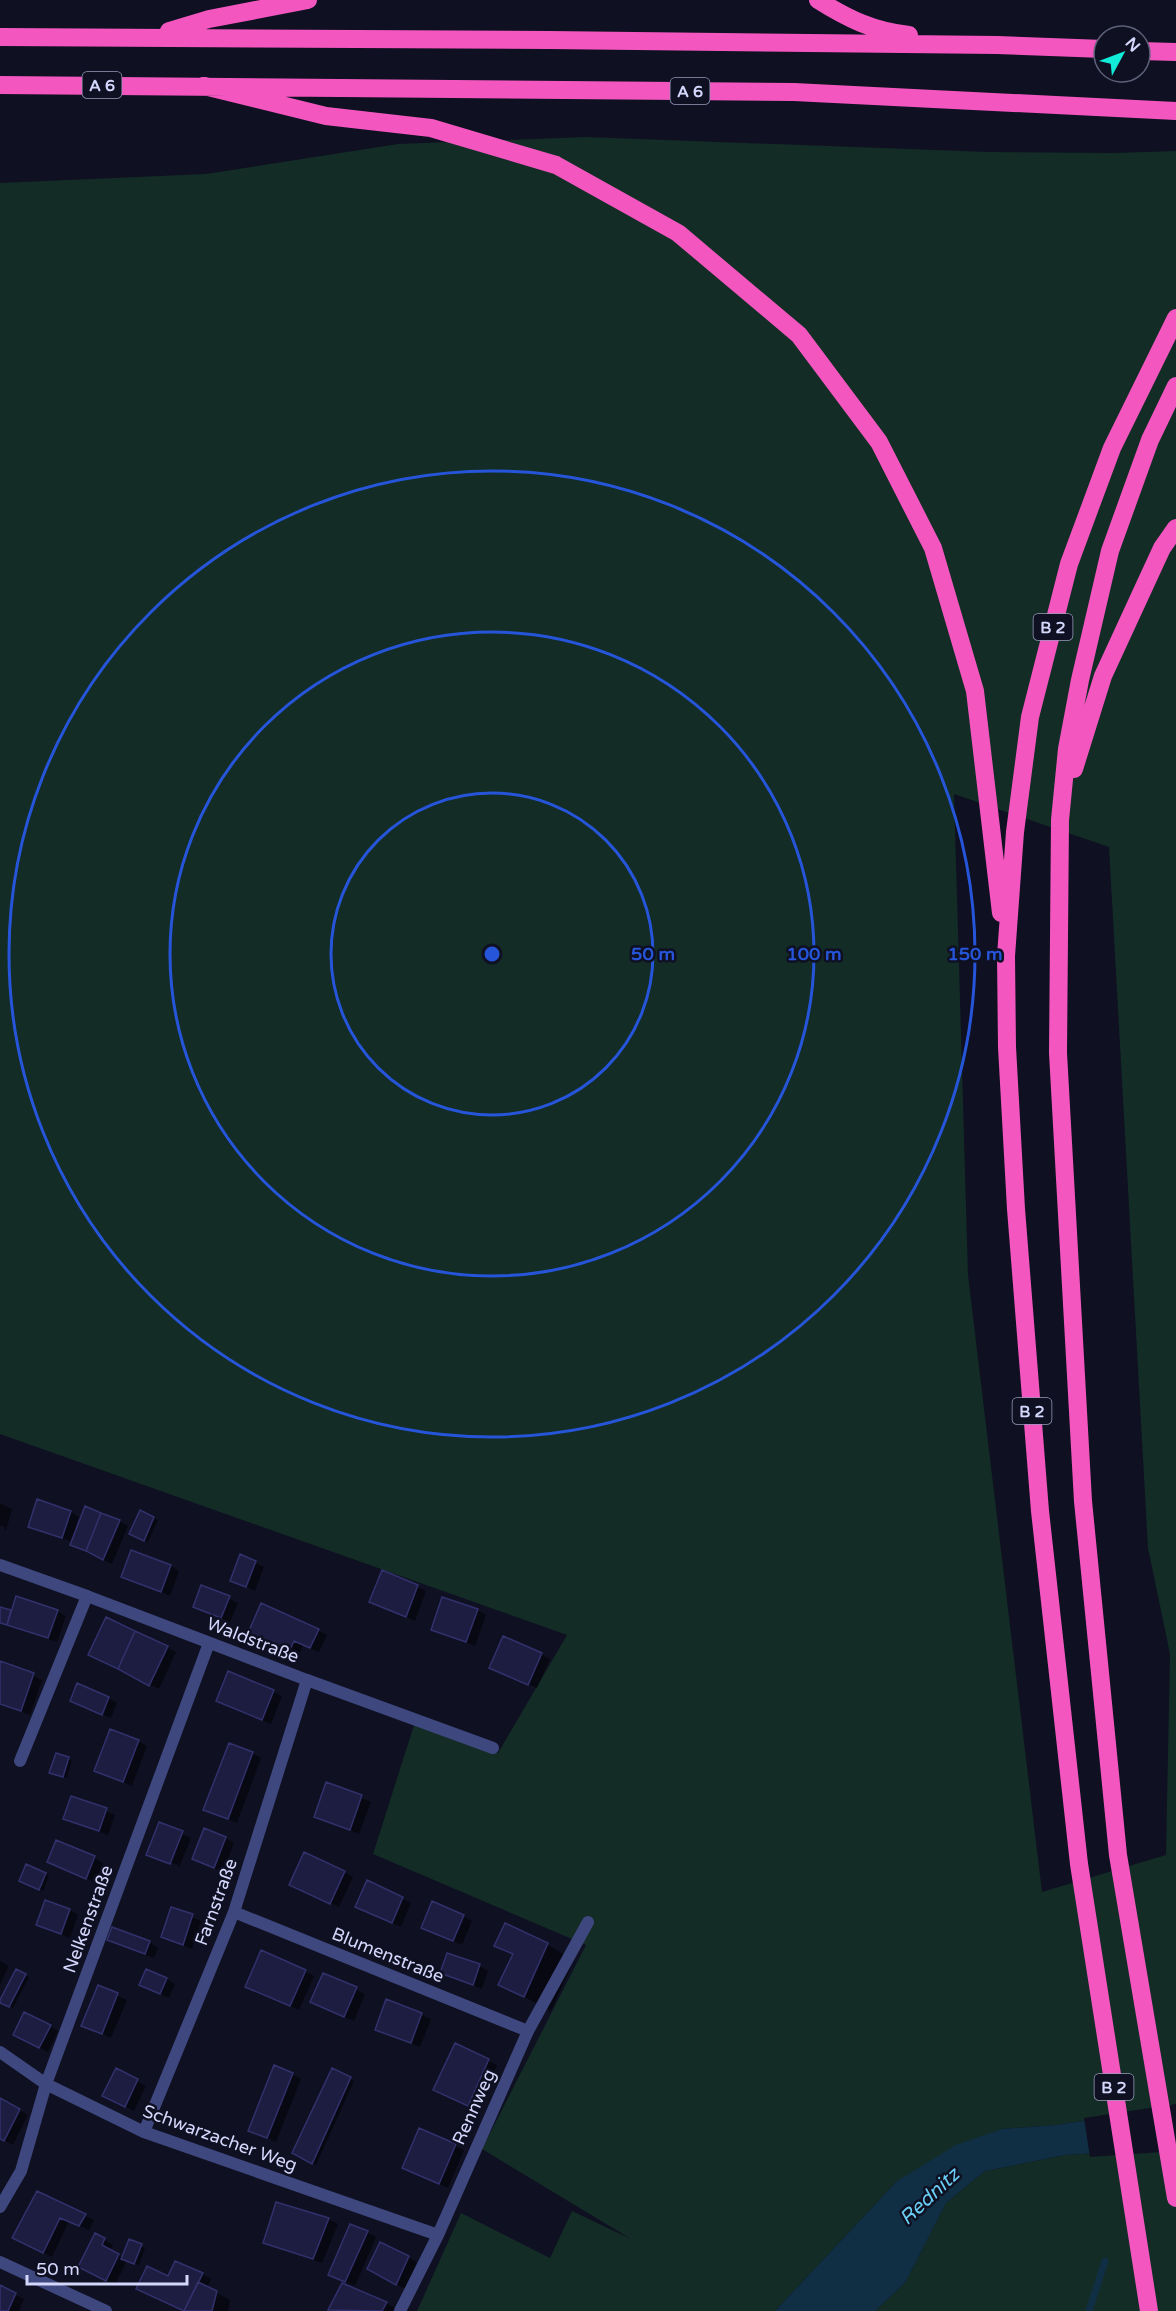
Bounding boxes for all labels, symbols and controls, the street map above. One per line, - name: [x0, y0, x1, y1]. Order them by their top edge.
- north arrow: [1092, 24, 1152, 84]
- text: N: [1121, 33, 1144, 56]
- road number: A 6: [82, 72, 122, 98]
- road number: A 6: [670, 78, 710, 104]
- road number: B 2: [1034, 614, 1072, 640]
- text: 50 m: [631, 943, 675, 965]
- text: 100 m: [786, 943, 842, 965]
- text: 150 m: [947, 943, 1003, 965]
- centre of rings: [482, 944, 502, 964]
- road number: B 2: [1012, 1398, 1052, 1424]
- street label: Waldstraße: [204, 1612, 302, 1668]
- street label: Farnstraße: [190, 1855, 242, 1949]
- street label: Nelkenstraße: [58, 1862, 118, 1976]
- street label: Blumenstraße: [329, 1923, 447, 1987]
- street label: Rennweg: [448, 2066, 500, 2148]
- road number: B 2: [1094, 2074, 1134, 2100]
- street label: Schwarzacher Weg: [140, 2100, 300, 2176]
- water label: Rednitz: [895, 2162, 966, 2230]
- scale bar: [27, 2248, 188, 2286]
- text: 50 m: [36, 2258, 80, 2280]

